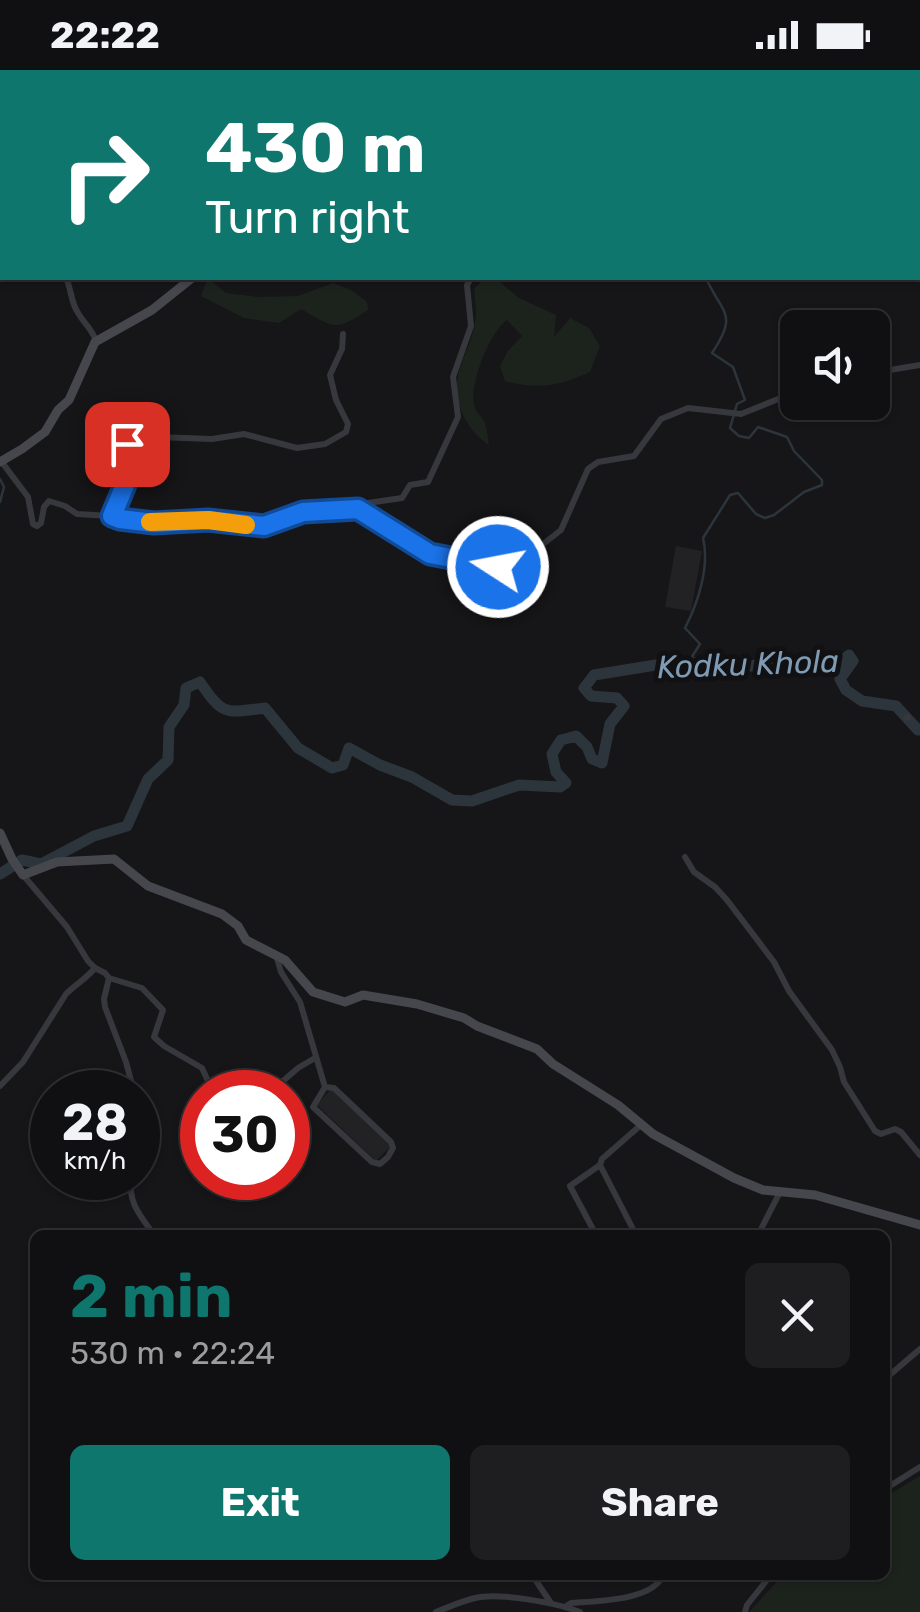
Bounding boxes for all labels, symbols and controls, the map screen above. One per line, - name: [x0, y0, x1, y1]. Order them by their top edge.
- text: 22:22: [50, 12, 160, 58]
- text: 430 m: [205, 107, 426, 190]
- icon: right: [40, 110, 170, 240]
- text: Turn right: [205, 191, 409, 244]
- map controls: [780, 310, 890, 420]
- button: sound: [780, 310, 890, 420]
- pin: [85, 402, 170, 487]
- icon: arrive: [100, 417, 155, 472]
- position arrow: [446, 515, 550, 619]
- water label: Kodku Khola: [656, 642, 840, 686]
- speed limit sign: 30: [180, 1070, 310, 1200]
- text: 28: [62, 1093, 128, 1153]
- text: km/h: [64, 1146, 126, 1175]
- text: 2 min: [70, 1261, 232, 1332]
- button: close: [745, 1263, 850, 1368]
- text: 530 m · 22:24: [70, 1334, 275, 1372]
- button: Exit: [70, 1445, 450, 1560]
- button: Share: [470, 1445, 850, 1560]

